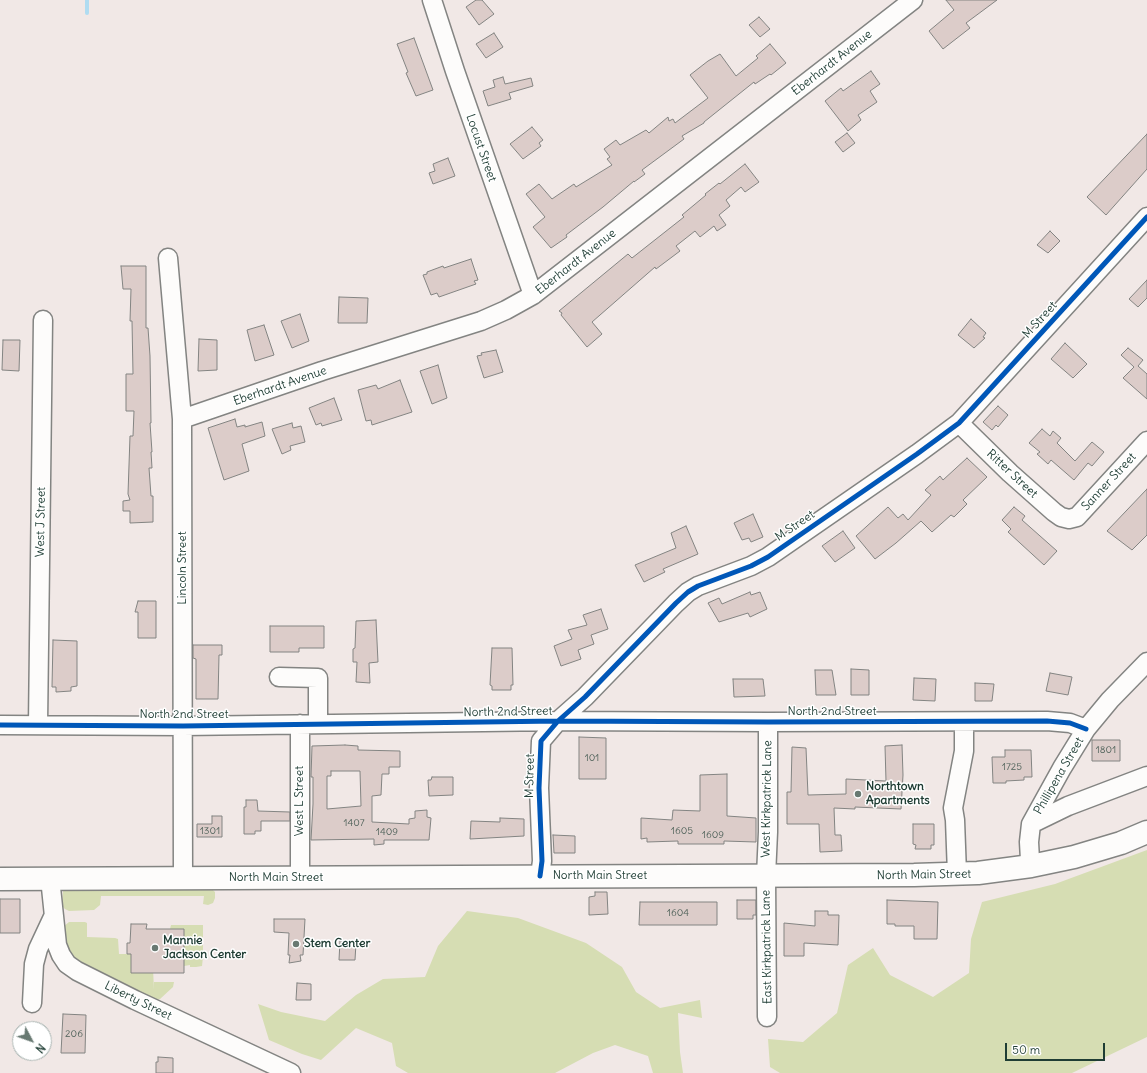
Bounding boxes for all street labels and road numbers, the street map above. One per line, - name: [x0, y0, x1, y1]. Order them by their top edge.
- street label: Eberhardt Avenue: [789, 27, 875, 99]
- street label: Locust Street: [463, 112, 499, 184]
- street label: Eberhardt Avenue: [533, 226, 619, 298]
- street label: M Street: [1020, 299, 1060, 341]
- street label: Eberhardt Avenue: [231, 363, 329, 409]
- street label: Ritter Street: [983, 447, 1041, 501]
- street label: Sanner Street: [1079, 450, 1139, 514]
- street label: West J Street: [33, 487, 49, 557]
- street label: M Street: [772, 508, 818, 544]
- street label: Lincoln Street: [176, 531, 190, 605]
- street label: North 2nd Street: [463, 704, 553, 720]
- street label: North 2nd Street: [787, 705, 877, 719]
- street label: North 2nd Street: [139, 708, 229, 722]
- street label: Phillipena Street: [1031, 735, 1087, 817]
- street label: West Kirkpatrick Lane: [759, 740, 775, 858]
- street label: M Street: [522, 754, 538, 798]
- street label: West L Street: [293, 766, 307, 836]
- street label: North Main Street: [877, 867, 971, 883]
- street label: North Main Street: [553, 869, 647, 883]
- street label: North Main Street: [229, 871, 323, 885]
- street label: East Kirkpatrick Lane: [759, 890, 775, 1004]
- street label: Liberty Street: [102, 979, 174, 1023]

